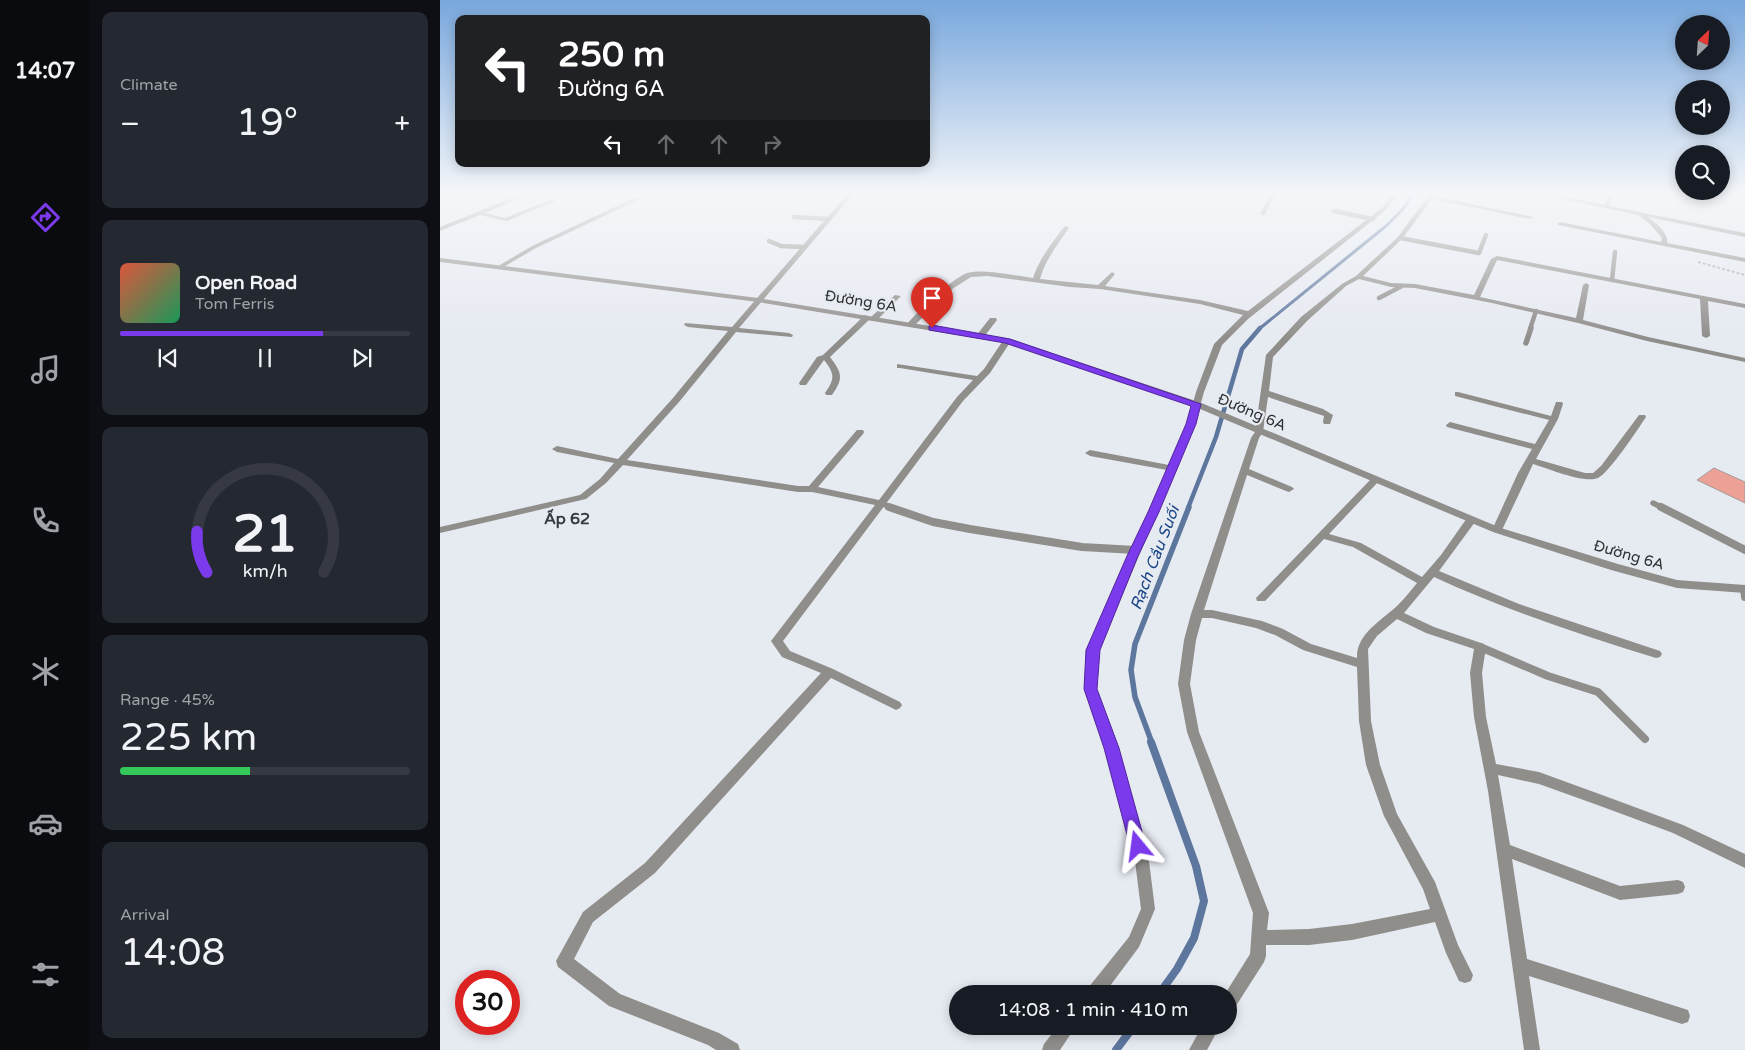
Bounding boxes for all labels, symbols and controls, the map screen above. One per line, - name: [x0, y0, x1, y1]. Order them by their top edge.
- north arrow: [1675, 15, 1730, 70]
- map controls: [1675, 15, 1730, 200]
- text: 250 m: [558, 34, 665, 76]
- icon: left: [475, 35, 540, 100]
- text: 14:07: [15, 58, 75, 84]
- text: Climate: [120, 75, 178, 95]
- text: Đường 6A: [558, 76, 665, 102]
- button: sound: [1675, 80, 1730, 135]
- text: 19°: [236, 100, 298, 146]
- text: −: [120, 107, 140, 141]
- text: +: [394, 107, 410, 141]
- icon: left: [599, 130, 627, 158]
- icon: ahead: [652, 130, 680, 158]
- icon: ahead: [705, 130, 733, 158]
- icon: right: [758, 130, 786, 158]
- button: search: [1675, 145, 1730, 200]
- icon: directions: [28, 200, 63, 235]
- text: Open Road: [195, 272, 297, 294]
- pin: [911, 277, 953, 328]
- icon: arrive: [918, 284, 946, 312]
- street label: Đường 6A: [824, 286, 898, 316]
- text: Tom Ferris: [195, 294, 274, 314]
- icon: previous: [154, 344, 182, 372]
- icon: pause: [251, 344, 279, 372]
- icon: next: [348, 344, 376, 372]
- icon: music: [28, 352, 63, 387]
- street label: Đường 6A: [1215, 390, 1289, 434]
- water label: Rạch Cầu Suối: [1126, 501, 1185, 613]
- icon: phone: [28, 503, 63, 538]
- text: 21: [232, 503, 298, 566]
- district label: Ấp 62: [544, 508, 590, 529]
- street label: Đường 6A: [1592, 536, 1666, 574]
- text: km/h: [243, 561, 287, 582]
- icon: climate: [28, 654, 63, 689]
- text: Range · 45%: [120, 690, 215, 710]
- text: 225 km: [120, 715, 257, 761]
- icon: car: [28, 806, 63, 841]
- position arrow: [1111, 819, 1163, 871]
- text: Arrival: [120, 905, 169, 925]
- text: 14:08: [120, 930, 225, 976]
- icon: filters: [28, 957, 63, 992]
- speed limit sign: 30: [455, 970, 520, 1035]
- text: 14:08 · 1 min · 410 m: [997, 999, 1189, 1021]

